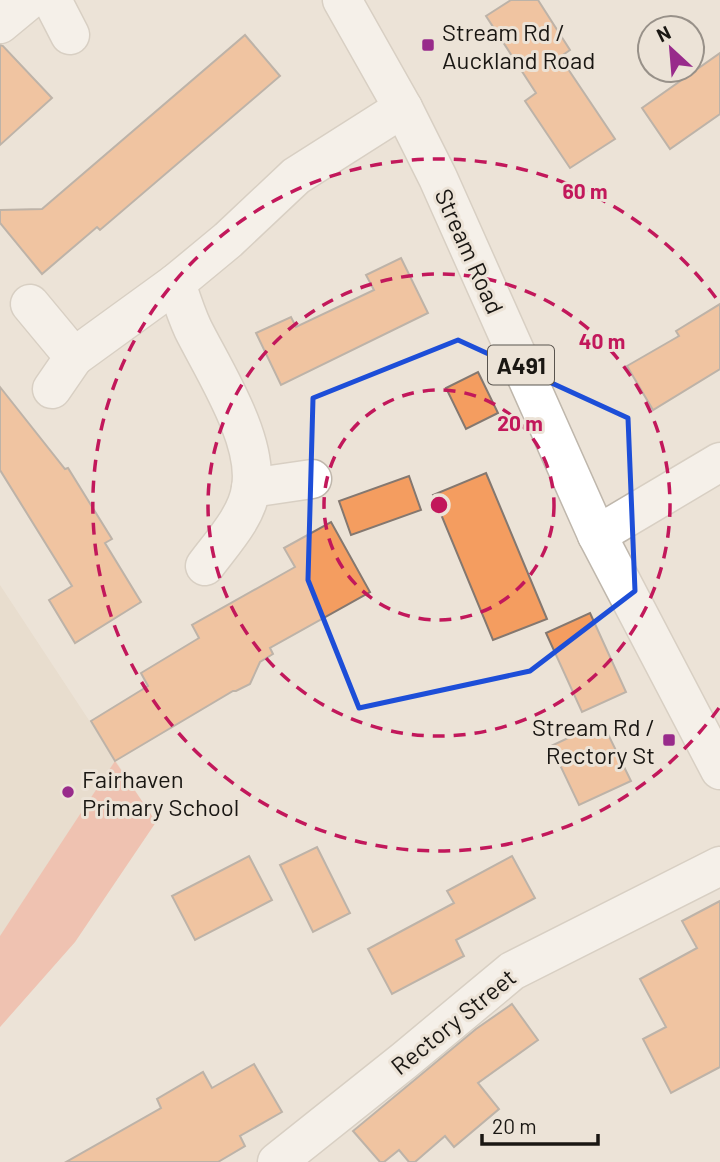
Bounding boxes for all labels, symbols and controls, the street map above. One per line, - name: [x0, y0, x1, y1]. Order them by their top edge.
- north arrow: [636, 14, 706, 84]
- place label: Stream Rd / Auckland Road: [442, 17, 595, 74]
- text: N: [653, 20, 674, 46]
- marker: Stream Rd / Auckland Road: [420, 37, 436, 53]
- text: 60 m: [563, 178, 607, 203]
- street label: Stream Road: [429, 184, 511, 318]
- text: 40 m: [579, 328, 625, 353]
- road number: A491: [488, 346, 554, 384]
- text: 20 m: [497, 410, 543, 435]
- centre of rings: [427, 493, 451, 517]
- place label: Stream Rd / Rectory St: [532, 712, 655, 769]
- marker: Stream Rd / Rectory St: [661, 732, 677, 748]
- place label: Fairhaven Primary School: [82, 764, 239, 821]
- marker: Fairhaven Primary School: [60, 784, 76, 800]
- street label: Rectory Street: [385, 962, 521, 1080]
- scale bar: [482, 1102, 598, 1146]
- text: 20 m: [492, 1113, 537, 1138]

